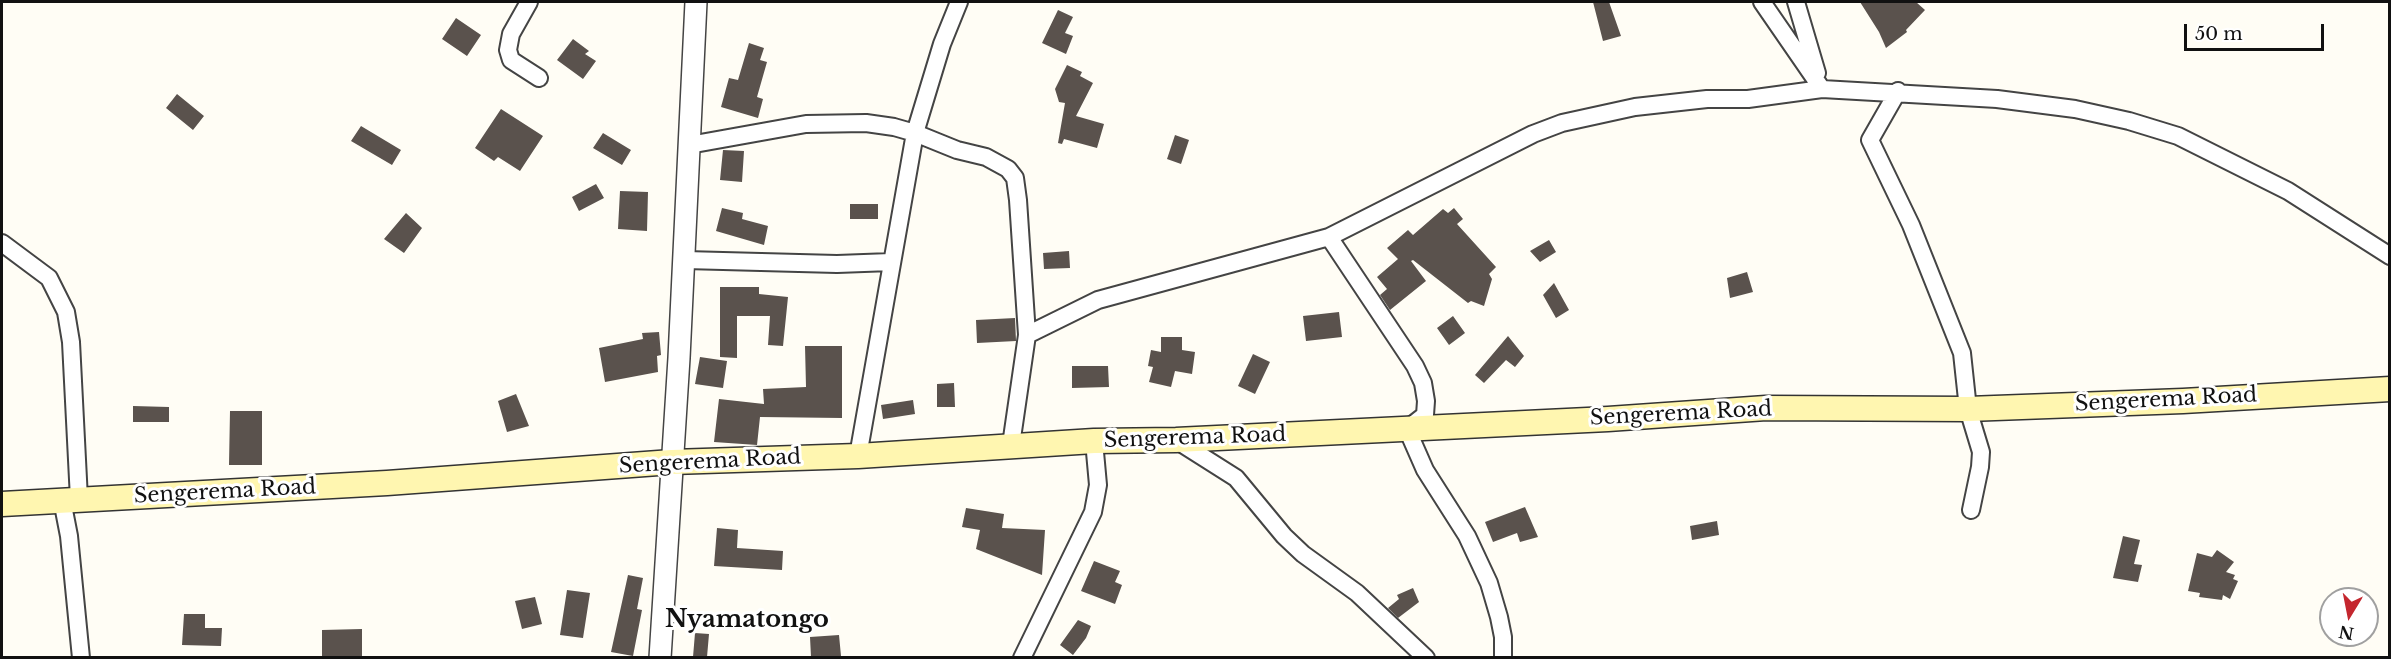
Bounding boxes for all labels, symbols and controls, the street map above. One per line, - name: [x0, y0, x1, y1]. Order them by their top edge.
- scale bar: [2187, 12, 2326, 50]
- text: 50 m: [2195, 23, 2243, 45]
- street label: Sengerema Road: [2074, 383, 2258, 417]
- street label: Sengerema Road: [1589, 397, 1773, 431]
- street label: Sengerema Road: [1103, 422, 1287, 454]
- street label: Sengerema Road: [618, 445, 802, 479]
- street label: Sengerema Road: [133, 475, 317, 509]
- north arrow: [2319, 587, 2379, 647]
- district label: Nyamatongo: [665, 606, 829, 634]
- text: N: [2337, 622, 2355, 644]

